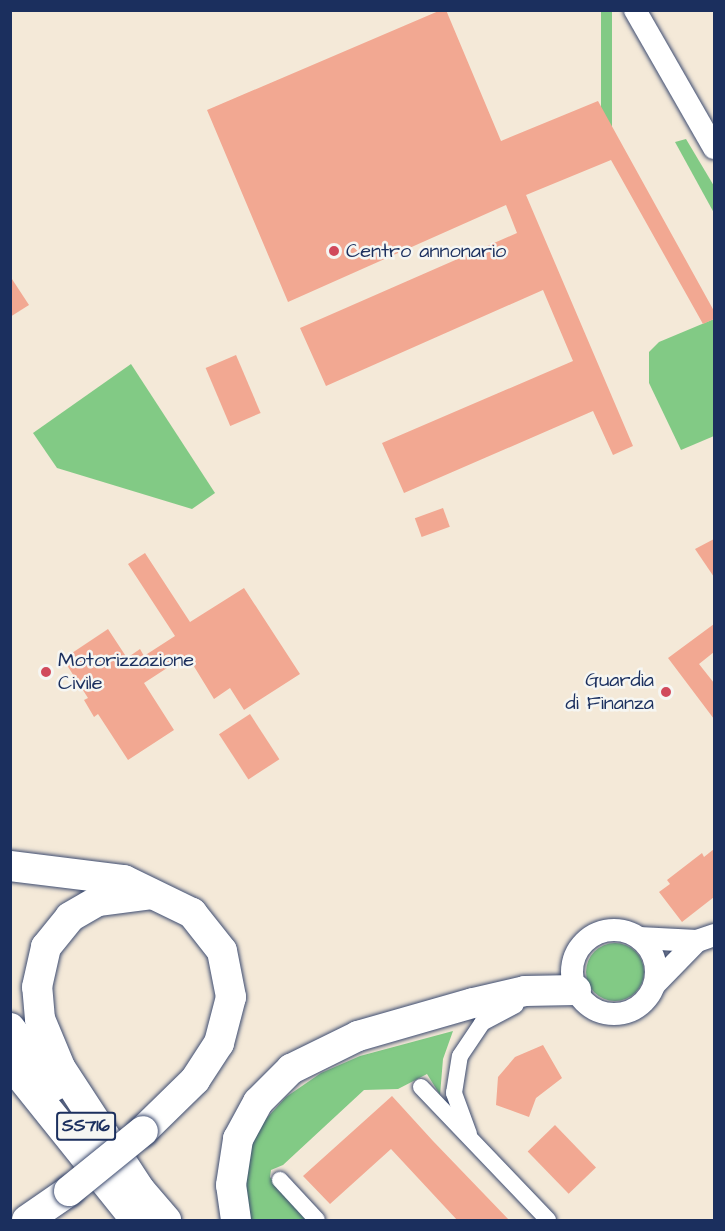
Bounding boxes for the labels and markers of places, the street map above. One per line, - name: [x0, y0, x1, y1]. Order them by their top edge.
- place label: Centro annonario: [346, 239, 506, 263]
- marker: Centro annonario: [327, 244, 341, 258]
- place label: Motorizzazione Civile: [58, 648, 194, 695]
- marker: Motorizzazione Civile: [39, 665, 53, 679]
- place label: Guardia di Finanza: [566, 668, 654, 715]
- marker: Guardia di Finanza: [659, 685, 673, 699]

